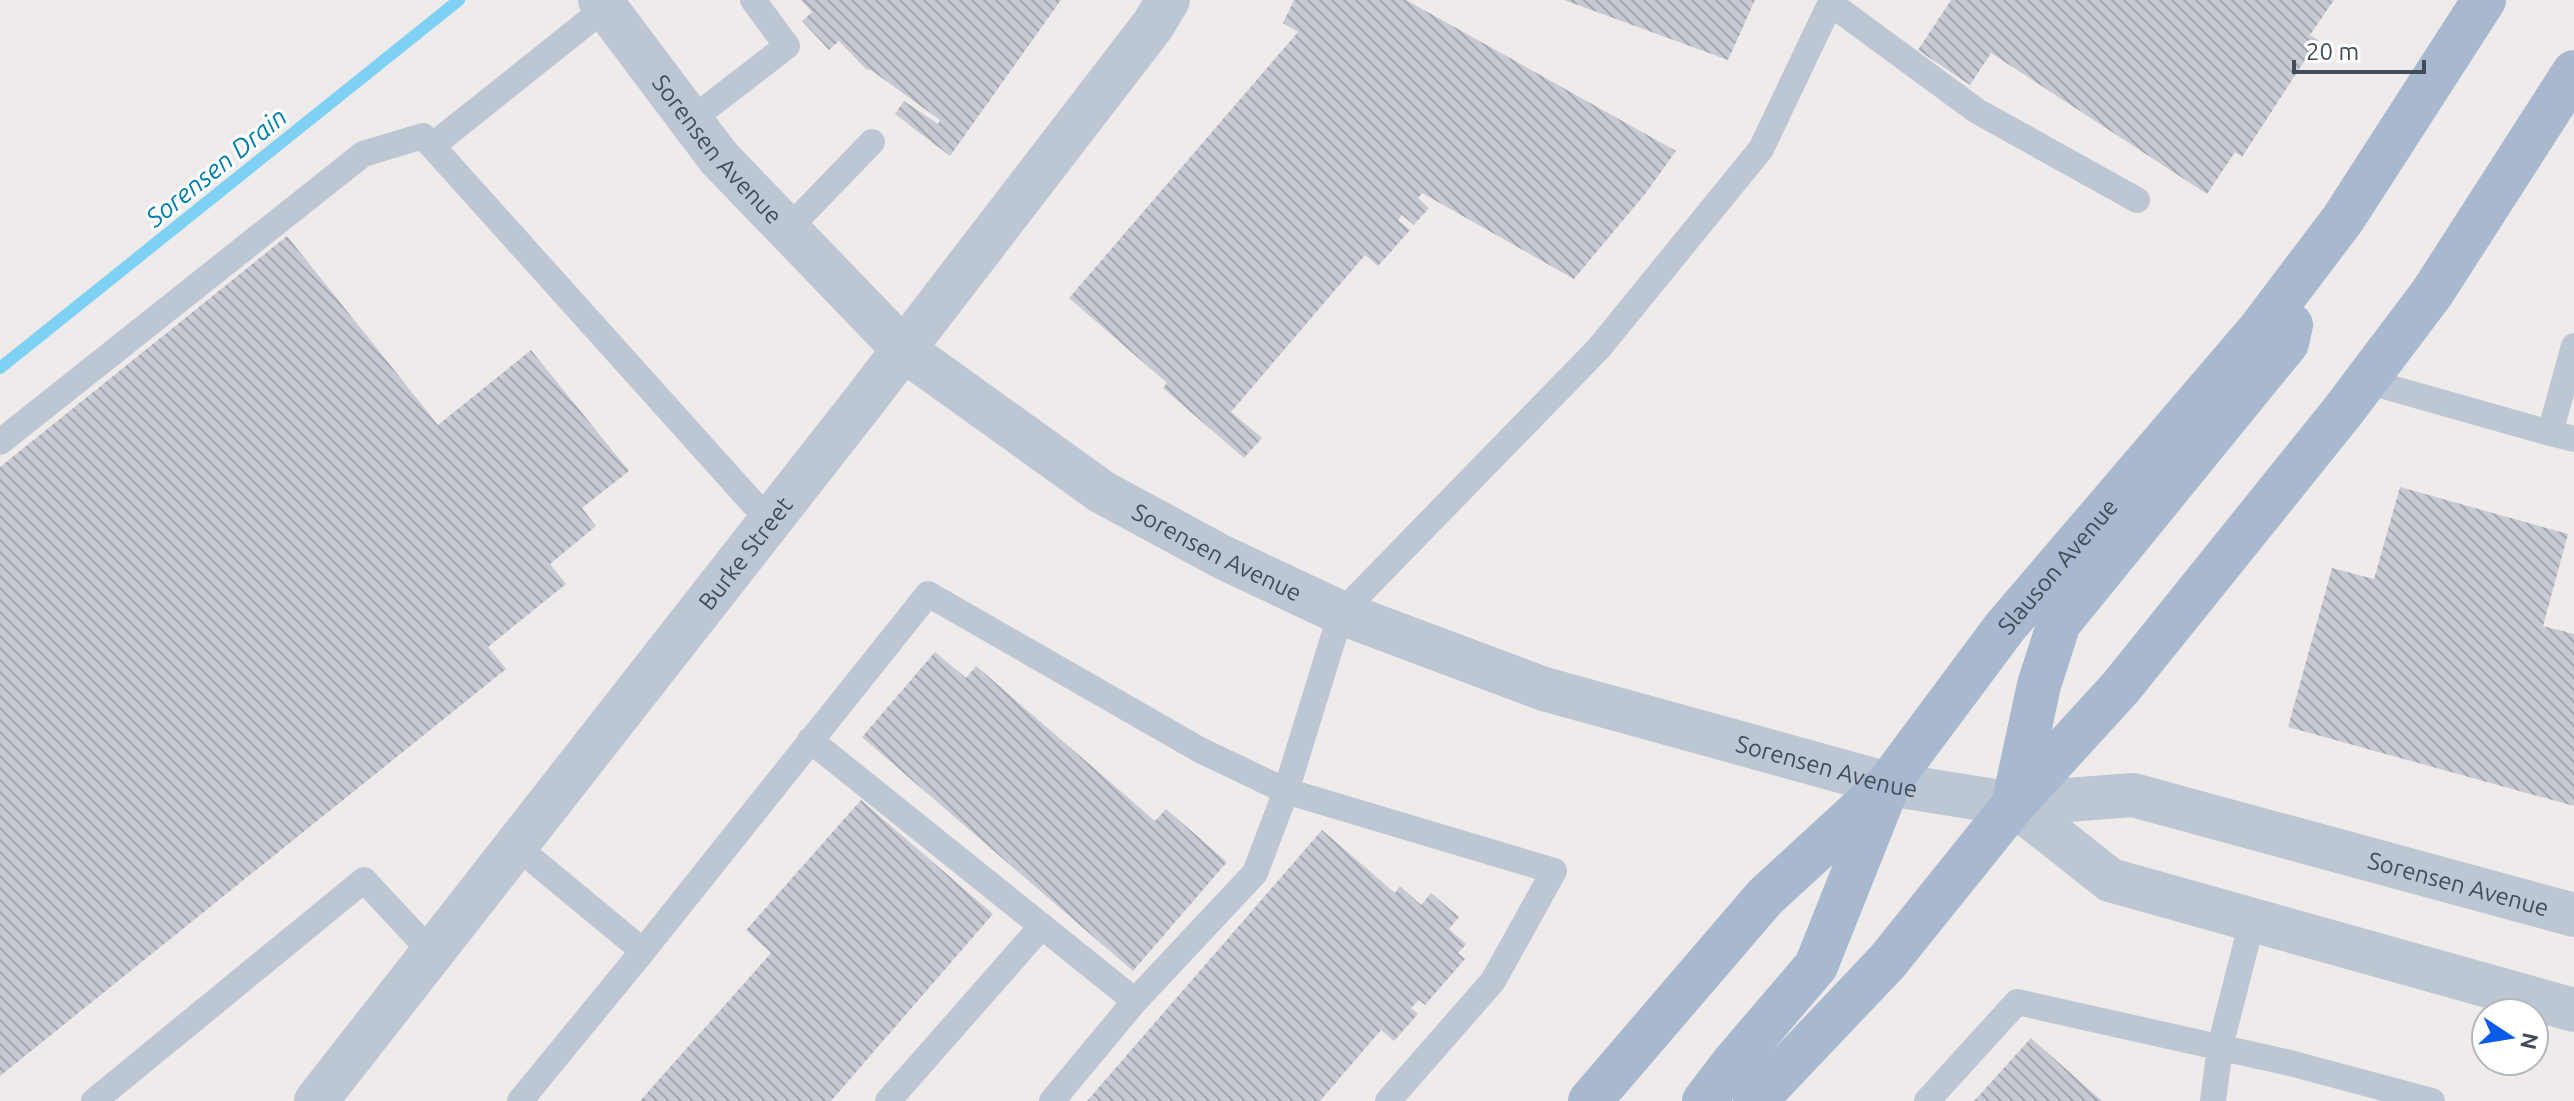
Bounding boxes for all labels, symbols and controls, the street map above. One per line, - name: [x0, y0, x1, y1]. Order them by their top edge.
- scale bar: [2294, 24, 2424, 74]
- text: 20 m: [2306, 38, 2359, 65]
- street label: Sorensen Avenue: [647, 69, 788, 229]
- water label: Sorensen Drain: [139, 101, 292, 233]
- street label: Burke Street: [693, 491, 798, 615]
- street label: Slauson Avenue: [1992, 493, 2123, 639]
- street label: Sorensen Avenue: [1128, 498, 1306, 606]
- street label: Sorensen Avenue: [1733, 729, 1919, 802]
- street label: Sorensen Avenue: [2365, 846, 2552, 921]
- north arrow: [2470, 997, 2550, 1077]
- text: N: [2516, 1031, 2544, 1052]

